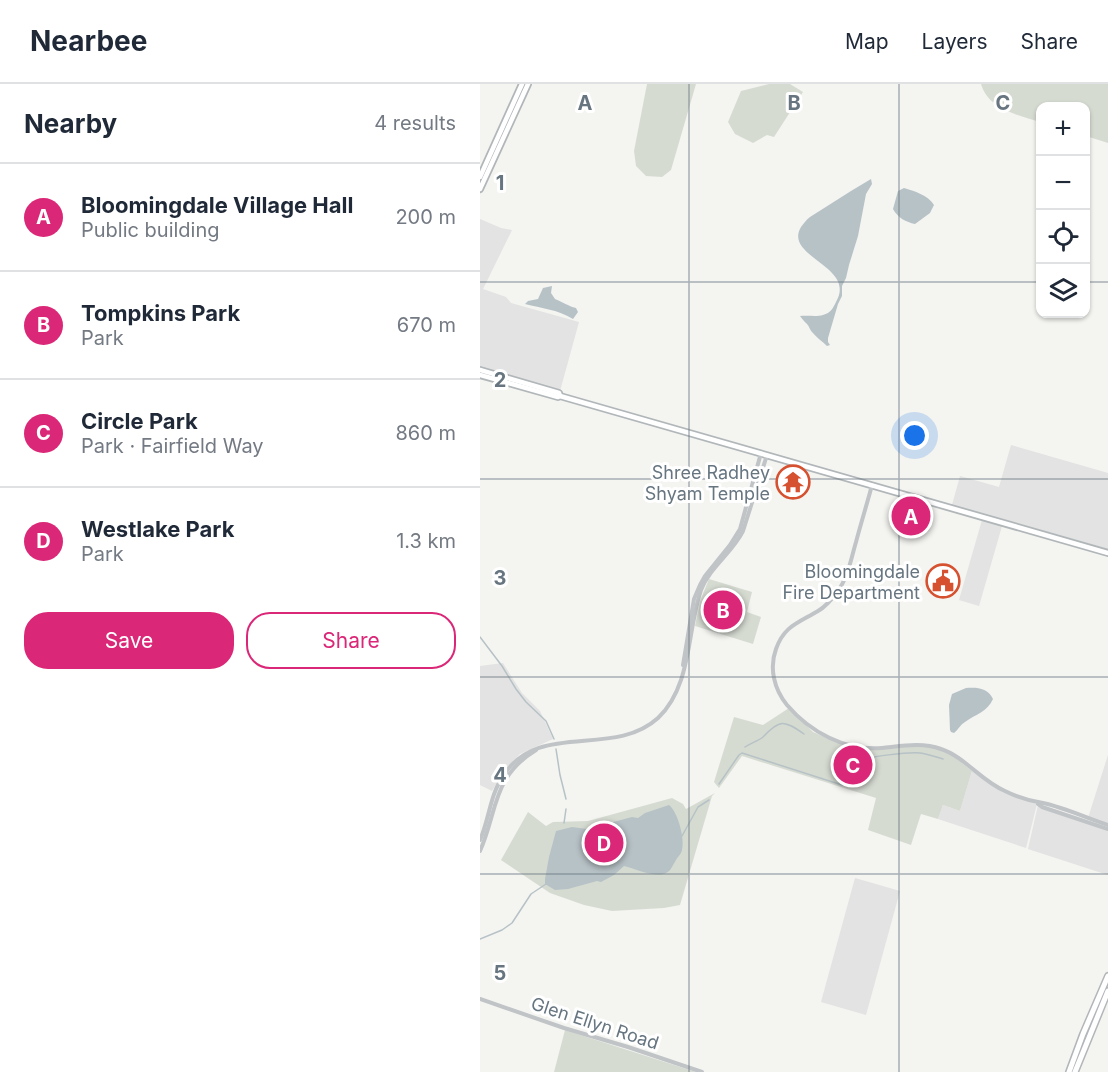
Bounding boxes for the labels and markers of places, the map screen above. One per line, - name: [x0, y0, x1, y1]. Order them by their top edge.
- place label: Shree Radhey Shyam Temple: [645, 462, 770, 504]
- temple icon: Shree Radhey Shyam Temple: [775, 464, 811, 500]
- pin: A: [892, 494, 930, 538]
- place label: Bloomingdale Fire Department: [782, 561, 920, 603]
- public building icon: Bloomingdale Fire Department: [925, 563, 961, 599]
- pin: B: [704, 588, 742, 632]
- pin: C: [834, 742, 872, 788]
- pin: D: [584, 820, 624, 866]

